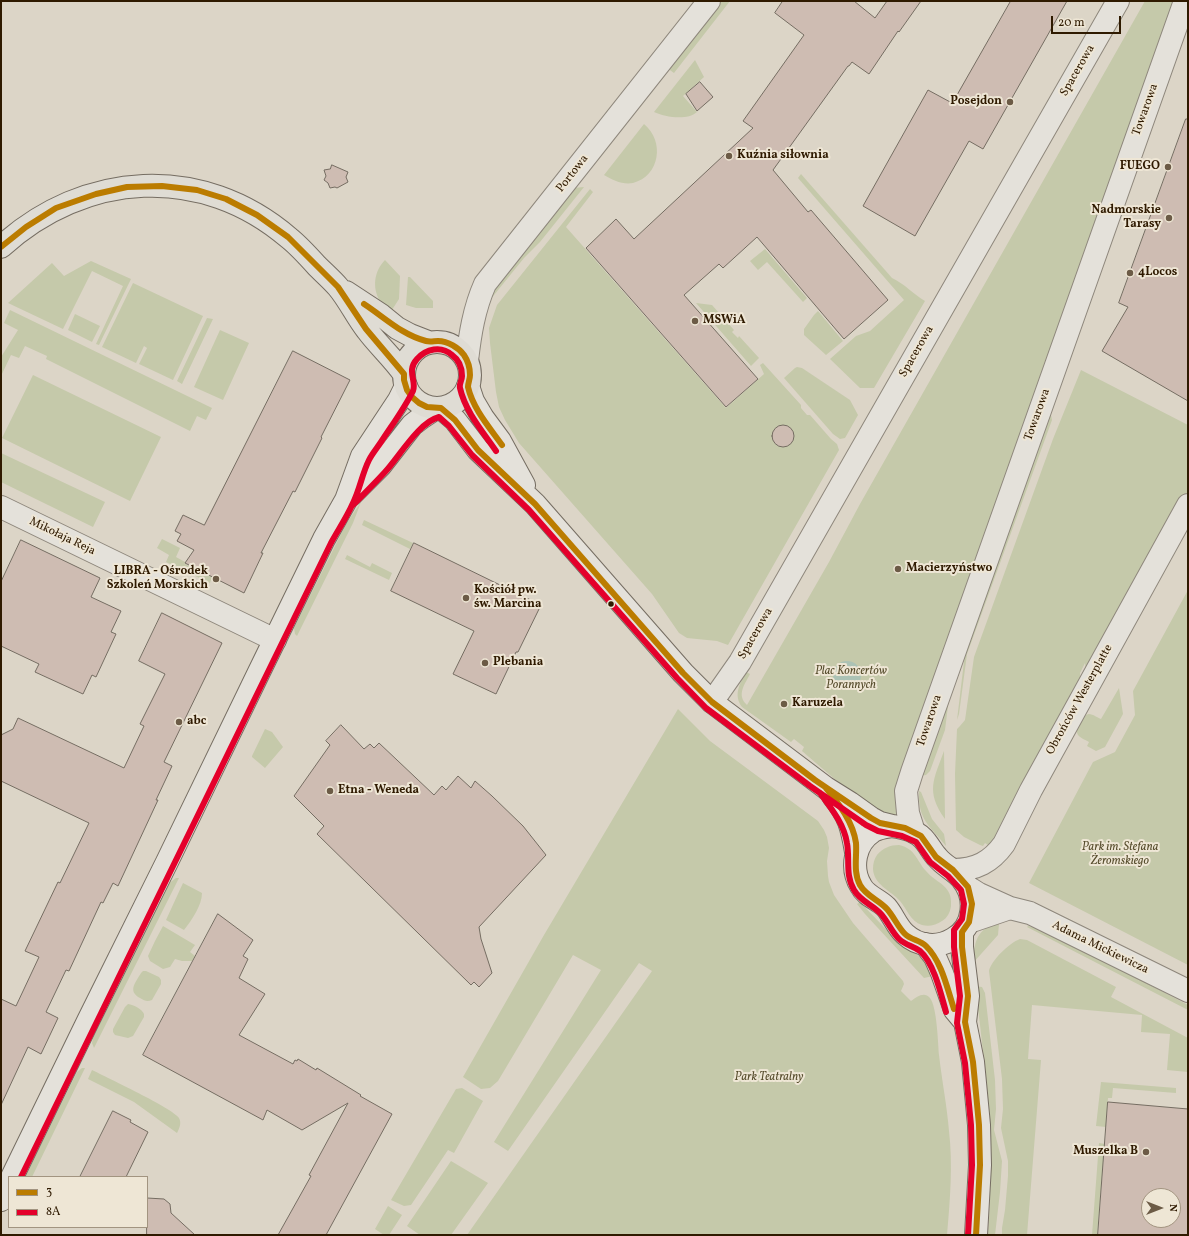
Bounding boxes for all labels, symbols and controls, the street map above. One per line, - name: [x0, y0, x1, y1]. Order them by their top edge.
- scale bar: [1053, 8, 1123, 34]
- text: 20 m: [1058, 15, 1085, 31]
- street label: Spacerowa: [1057, 43, 1099, 99]
- street label: Towarowa: [1130, 82, 1162, 138]
- place label: Posejdon: [950, 95, 1002, 109]
- marker: Posejdon: [1005, 97, 1015, 107]
- place label: Kuźnia siłownia: [737, 149, 829, 163]
- marker: Kuźnia siłownia: [724, 151, 734, 161]
- street label: Portowa: [554, 152, 592, 196]
- place label: FUEGO: [1120, 160, 1160, 174]
- marker: FUEGO: [1163, 162, 1173, 172]
- place label: Nadmorskie Tarasy: [1092, 204, 1161, 232]
- marker: Nadmorskie Tarasy: [1164, 213, 1174, 223]
- place label: 4Locos: [1138, 266, 1177, 280]
- marker: 4Locos: [1125, 268, 1135, 278]
- place label: MSWiA: [703, 314, 745, 328]
- marker: MSWiA: [690, 316, 700, 326]
- street label: Spacerowa: [896, 324, 938, 380]
- street label: Towarowa: [1022, 387, 1054, 443]
- street label: Mikołaja Reja: [27, 515, 97, 559]
- place label: Macierzyństwo: [906, 562, 992, 576]
- marker: Macierzyństwo: [893, 564, 903, 574]
- place label: LIBRA - Ośrodek Szkoleń Morskich: [107, 565, 208, 593]
- marker: LIBRA - Ośrodek Szkoleń Morskich: [211, 574, 221, 584]
- place label: Kościół pw. św. Marcina: [474, 584, 542, 612]
- marker: Kościół pw. św. Marcina: [461, 593, 471, 603]
- unlabelled marker: [606, 599, 616, 609]
- street label: Spacerowa: [735, 606, 777, 662]
- street label: Obrońców Westerplatte: [1044, 642, 1116, 758]
- place label: Plebania: [493, 656, 543, 670]
- marker: Plebania: [480, 658, 490, 668]
- park label: Plac Koncertów Porannych: [815, 665, 887, 693]
- street label: Towarowa: [914, 693, 946, 749]
- place label: Karuzela: [792, 697, 843, 711]
- marker: Karuzela: [779, 699, 789, 709]
- place label: abc: [187, 715, 206, 729]
- marker: abc: [174, 717, 184, 727]
- place label: Etna - Weneda: [338, 784, 419, 798]
- marker: Etna - Weneda: [325, 786, 335, 796]
- park label: Park im. Stefana Żeromskiego: [1082, 841, 1158, 869]
- street label: Adama Mickiewicza: [1049, 918, 1151, 978]
- park label: Park Teatralny: [735, 1071, 803, 1085]
- place label: Muszelka B: [1073, 1145, 1138, 1159]
- marker: Muszelka B: [1141, 1147, 1151, 1157]
- legend: [8, 1176, 148, 1228]
- text: 3: [46, 1184, 52, 1200]
- north arrow: [1141, 1188, 1181, 1228]
- text: 8A: [46, 1204, 61, 1220]
- text: N: [1165, 1204, 1180, 1212]

